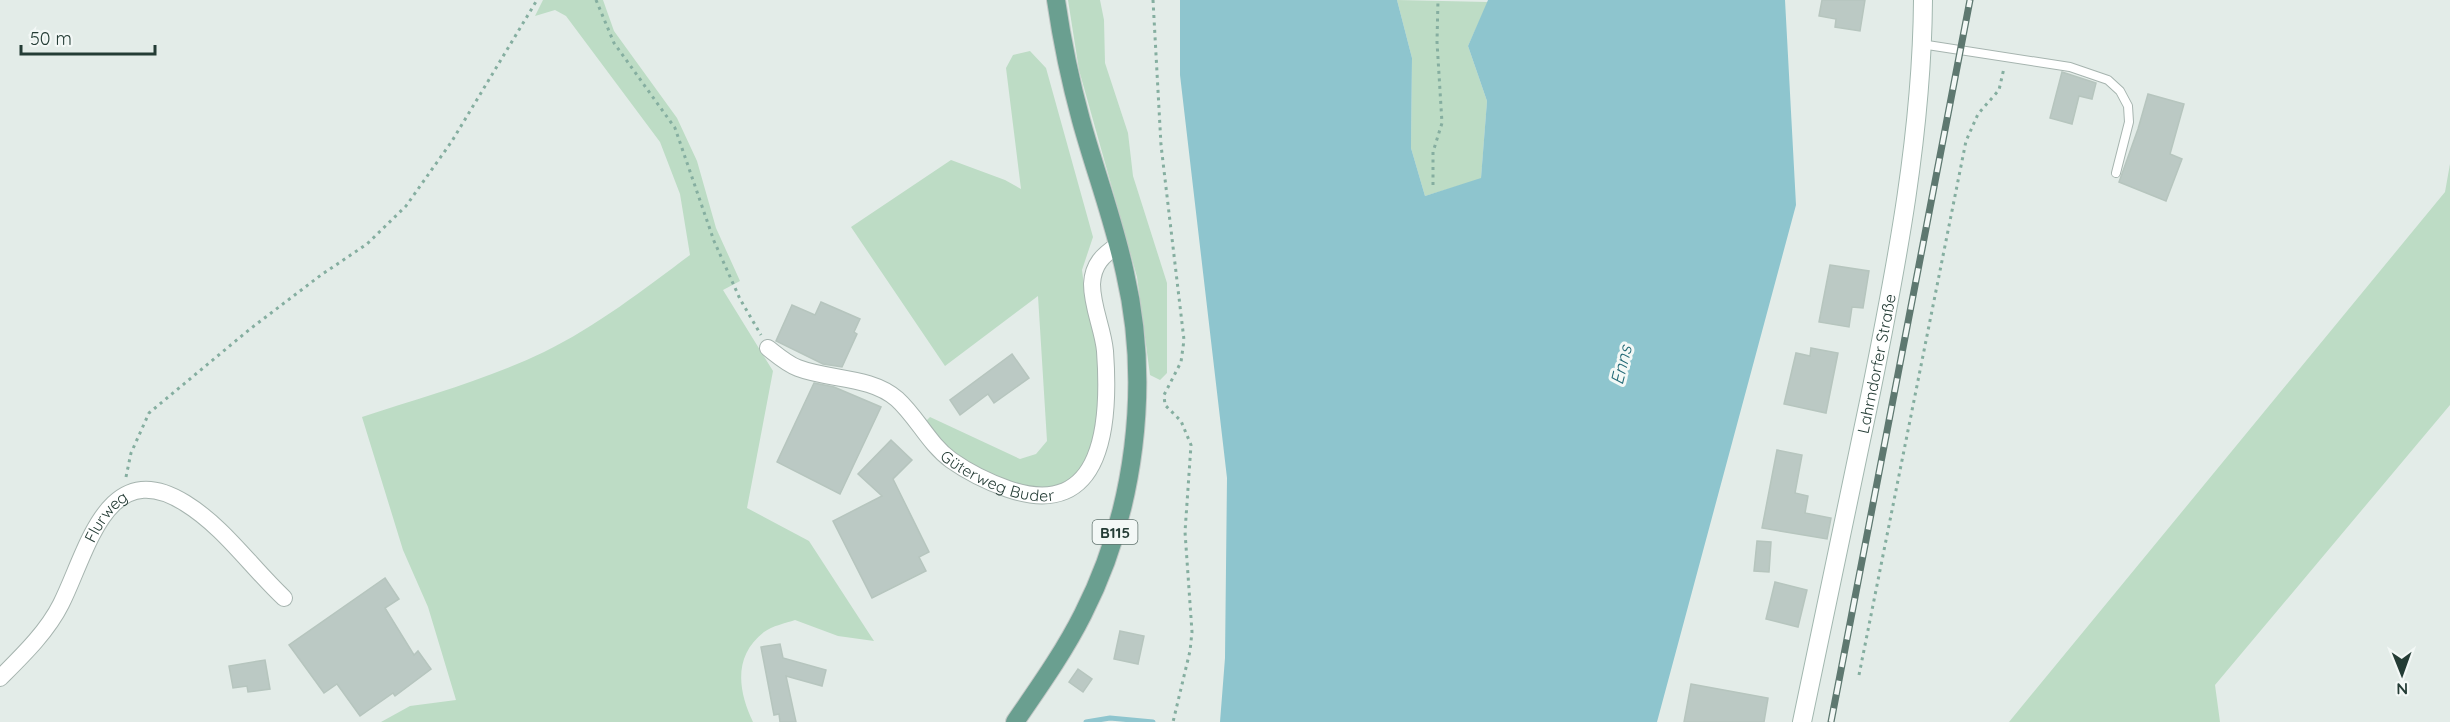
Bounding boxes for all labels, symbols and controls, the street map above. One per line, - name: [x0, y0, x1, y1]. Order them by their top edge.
- scale bar: [21, 18, 154, 56]
- text: 50 m: [30, 27, 72, 50]
- street label: Lahrndorfer Straße: [1853, 292, 1900, 435]
- water label: Enns: [1605, 342, 1637, 387]
- street label: Güterweg Buder: [937, 446, 1056, 505]
- street label: Flurweg: [80, 487, 131, 546]
- road number: B115: [1092, 520, 1138, 544]
- north arrow: [2372, 644, 2432, 704]
- text: N: [2396, 679, 2408, 699]

